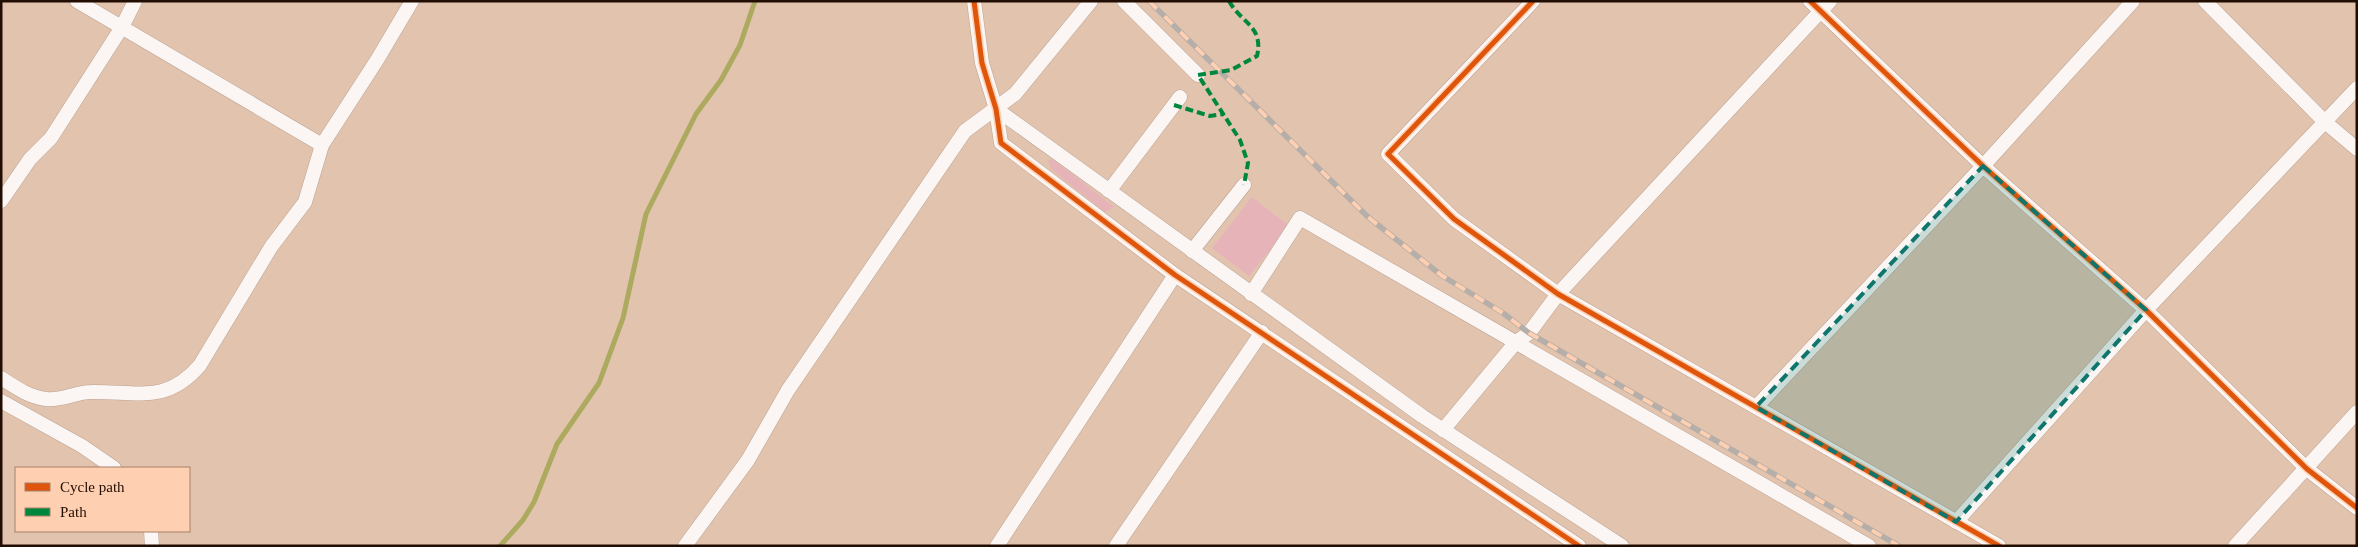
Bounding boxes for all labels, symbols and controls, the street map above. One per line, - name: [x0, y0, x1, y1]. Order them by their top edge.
- legend: [15, 467, 190, 532]
- text: Cycle path: [60, 479, 125, 495]
- text: Path: [60, 504, 87, 520]

